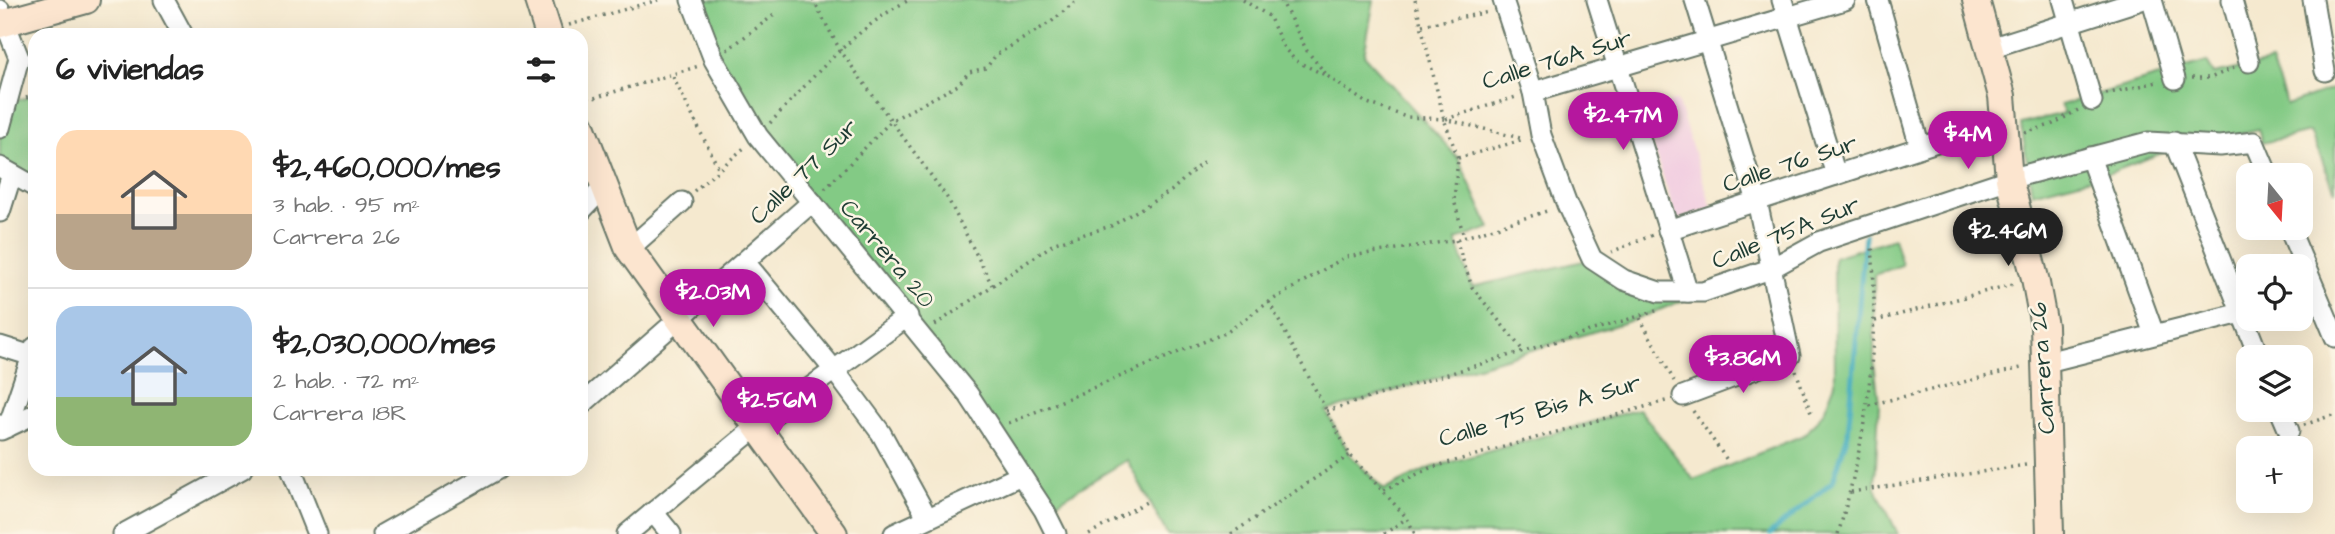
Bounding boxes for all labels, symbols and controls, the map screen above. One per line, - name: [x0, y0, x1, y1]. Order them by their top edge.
- street label: Calle 76A Sur: [1478, 21, 1636, 99]
- text: 6 viviendas: [56, 49, 204, 91]
- icon: filters: [522, 51, 560, 89]
- pin: $2.47M: [1566, 92, 1680, 152]
- text: $2.47M: [1584, 99, 1662, 131]
- street label: Calle 77 Sur: [742, 111, 866, 233]
- pin: $4M: [1934, 111, 2002, 171]
- text: $4M: [1944, 118, 1992, 150]
- street label: Calle 76 Sur: [1718, 126, 1862, 202]
- text: $2,460,000/mes: [273, 147, 501, 189]
- icon: home: [112, 158, 196, 242]
- north arrow: [2236, 163, 2314, 240]
- map controls: [2236, 163, 2313, 513]
- street label: Calle 75A Sur: [1707, 188, 1865, 278]
- text: 3 hab. · 95 m²: [273, 189, 420, 221]
- street label: Carrera 20: [831, 192, 943, 316]
- pin: $2.46M: [1951, 208, 2065, 268]
- text: $2.46M: [1969, 215, 2047, 247]
- text: Carrera 26: [273, 221, 400, 253]
- button: locate: [2236, 254, 2313, 331]
- pin: $2.03M: [656, 270, 770, 329]
- text: $2.03M: [676, 276, 750, 308]
- street label: Carrera 26: [2021, 301, 2065, 435]
- text: $2,030,000/mes: [273, 323, 496, 365]
- icon: home: [112, 334, 196, 418]
- pin: $3.86M: [1686, 336, 1800, 395]
- text: $3.86M: [1705, 342, 1781, 374]
- button: layers: [2236, 345, 2313, 422]
- text: 2 hab. · 72 m²: [273, 365, 419, 397]
- street label: Calle 75 Bis A Sur: [1435, 366, 1645, 456]
- pin: $2.56M: [720, 378, 834, 437]
- text: $2.56M: [738, 384, 816, 416]
- text: Carrera 18R: [273, 397, 407, 429]
- button: +: [2236, 436, 2313, 513]

